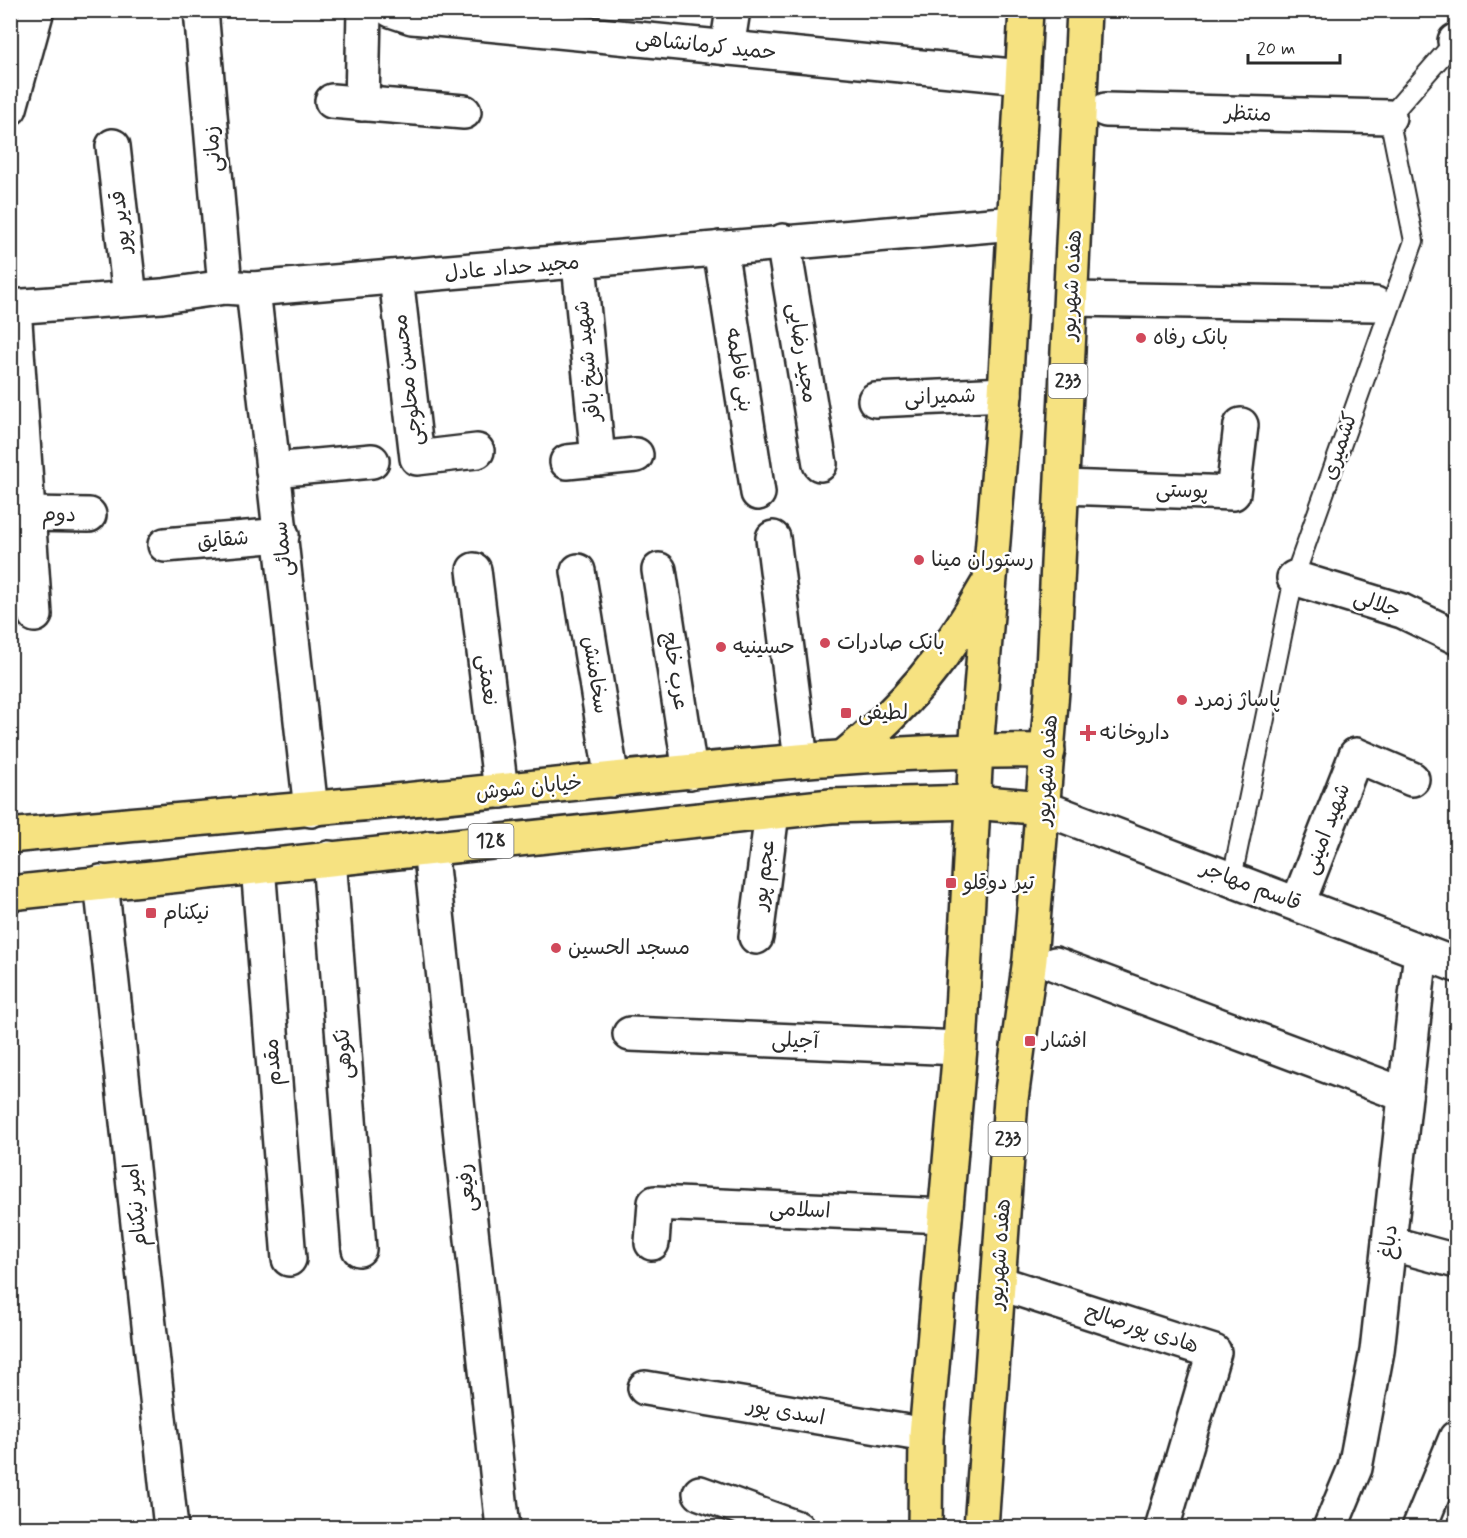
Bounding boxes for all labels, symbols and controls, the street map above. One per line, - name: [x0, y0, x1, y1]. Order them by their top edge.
- street label: حمید کرمانشاهی: [634, 25, 778, 67]
- scale bar: [1248, 27, 1340, 65]
- text: 20 m: [1257, 37, 1295, 61]
- street label: منتظر: [1222, 99, 1272, 129]
- street label: زمانی: [197, 124, 229, 174]
- street label: قدیر پور: [104, 189, 138, 257]
- street label: هفده شهریور: [1055, 229, 1089, 343]
- street label: مجید حداد عادل: [443, 248, 581, 288]
- street label: شهید شیخ باقر: [568, 299, 608, 425]
- street label: مجید رضایی: [780, 301, 824, 405]
- street label: محسن محلوجی: [386, 312, 430, 448]
- place label: بانک رفاه: [1153, 324, 1228, 352]
- street label: بنی فاطمه: [719, 326, 759, 414]
- marker: بانک رفاه: [1134, 331, 1148, 345]
- road number: 233: [1048, 364, 1088, 398]
- street label: شمیرانی: [904, 382, 976, 412]
- street label: کشمیری: [1315, 408, 1365, 484]
- street label: پوستی: [1155, 476, 1209, 506]
- street label: دوم: [42, 501, 76, 530]
- street label: سمائی: [266, 520, 300, 578]
- street label: شقایق: [196, 524, 250, 556]
- place label: رستوران مینا: [931, 546, 1034, 574]
- marker: رستوران مینا: [912, 553, 926, 567]
- street label: جلالی: [1350, 583, 1404, 625]
- place label: بانک صادرات: [837, 629, 945, 657]
- street label: عرب خلج: [655, 630, 695, 712]
- place label: حسینیه: [733, 633, 795, 661]
- street label: سخامنش: [575, 634, 615, 716]
- marker: بانک صادرات: [818, 636, 832, 650]
- marker: حسینیه: [714, 640, 728, 654]
- street label: نعمتی: [470, 653, 504, 707]
- place label: پاساژ زمرد: [1194, 686, 1281, 714]
- marker: پاساژ زمرد: [1175, 693, 1189, 707]
- place label: لطیفی: [858, 699, 908, 727]
- marker: لطیفی: [839, 706, 853, 720]
- street label: هفده شهریور: [1029, 714, 1065, 828]
- place label: داروخانه: [1100, 719, 1170, 747]
- marker: داروخانه: [1081, 726, 1095, 740]
- street label: خیابان شوش: [474, 768, 584, 808]
- street label: شهید امینی: [1297, 779, 1357, 879]
- road number: 128: [468, 824, 514, 858]
- street label: عجم پور: [746, 838, 783, 914]
- street label: قاسم مهاجر: [1195, 853, 1305, 919]
- place label: تیر دوقلو: [962, 869, 1035, 897]
- marker: تیر دوقلو: [944, 876, 958, 890]
- place label: نیکنام: [163, 899, 209, 928]
- marker: نیکنام: [144, 906, 158, 920]
- place label: مسجد الحسین: [568, 934, 690, 962]
- marker: مسجد الحسین: [549, 941, 563, 955]
- street label: آجیلی: [771, 1026, 820, 1056]
- place label: افشار: [1040, 1027, 1087, 1055]
- street label: نکوهی: [328, 1028, 360, 1080]
- marker: افشار: [1023, 1034, 1037, 1048]
- street label: مقدم: [257, 1037, 290, 1087]
- road number: 233: [988, 1122, 1028, 1156]
- street label: امیر نیکنام: [118, 1161, 155, 1248]
- street label: رفیعی: [451, 1162, 483, 1214]
- street label: اسلامی: [769, 1194, 831, 1226]
- street label: هفده شهریور: [982, 1198, 1018, 1312]
- street label: دباغ: [1373, 1223, 1405, 1261]
- street label: هادی پورصالح: [1082, 1297, 1202, 1361]
- street label: اسدی پور: [743, 1391, 827, 1433]

